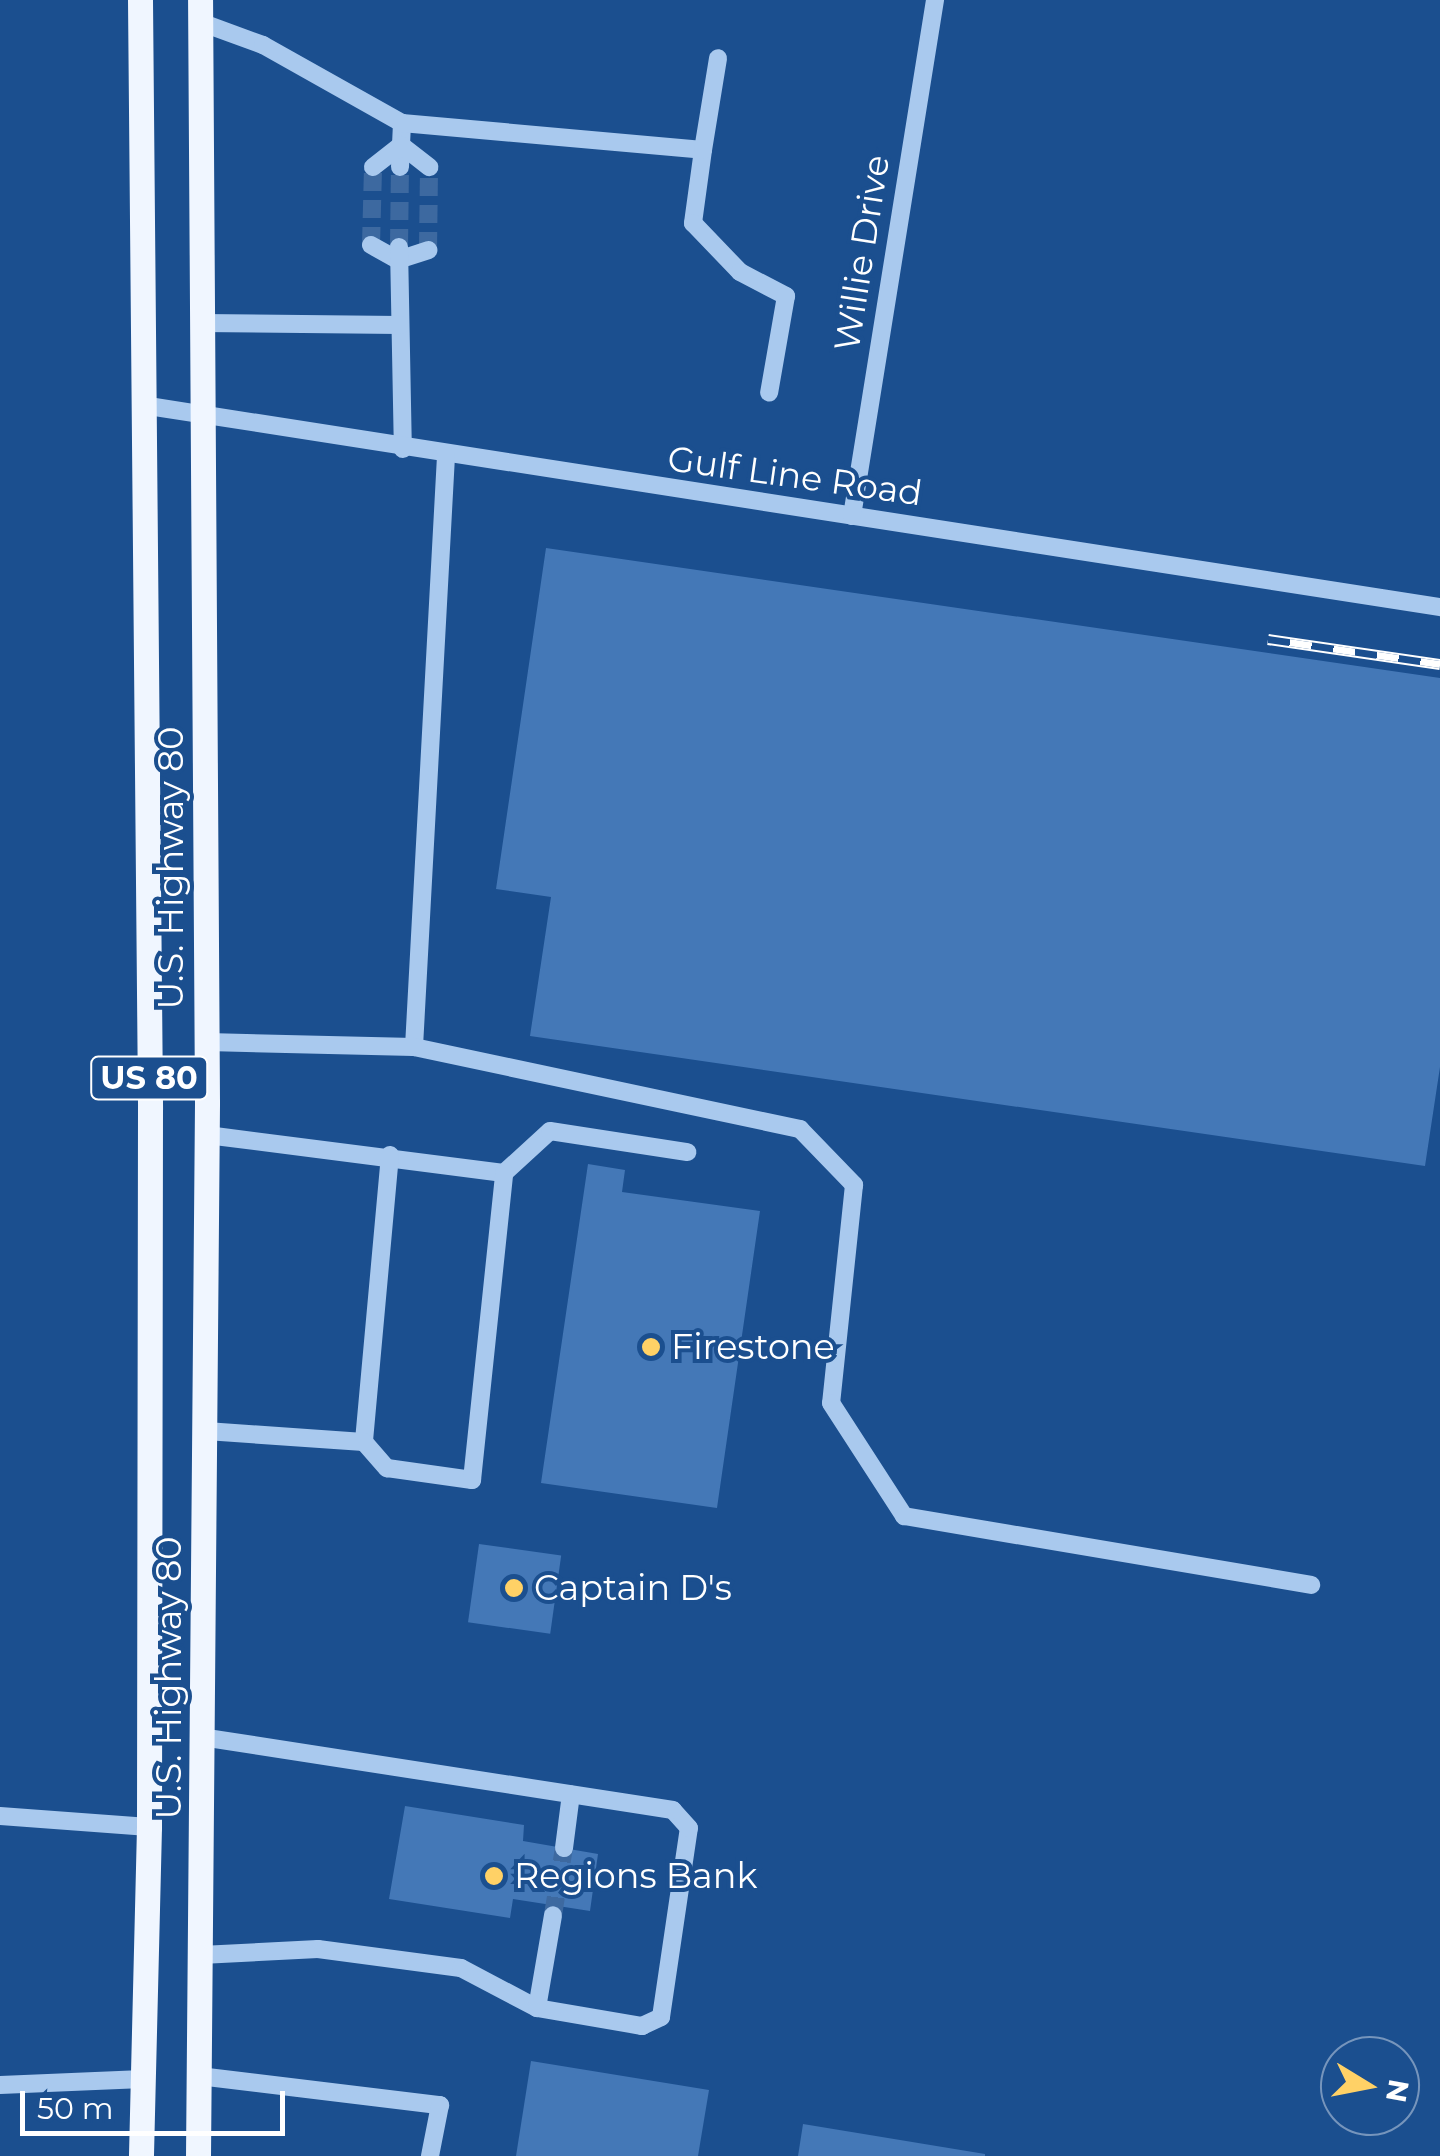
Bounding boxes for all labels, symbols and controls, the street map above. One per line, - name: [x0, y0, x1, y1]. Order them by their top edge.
- street label: Willie Drive: [826, 152, 898, 354]
- street label: Gulf Line Road: [665, 437, 925, 515]
- street label: U.S. Highway 80: [150, 727, 192, 1009]
- road number: US 80: [89, 1051, 209, 1105]
- place label: Firestone: [671, 1326, 835, 1368]
- marker: Firestone: [640, 1336, 662, 1358]
- street label: U.S. Highway 80: [148, 1537, 190, 1819]
- place label: Captain D's: [534, 1567, 732, 1609]
- marker: Captain D's: [503, 1577, 525, 1599]
- place label: Regions Bank: [514, 1855, 757, 1897]
- marker: Regions Bank: [483, 1865, 505, 1887]
- north arrow: [1320, 2036, 1420, 2136]
- scale bar: [25, 2071, 290, 2133]
- text: N: [1379, 2077, 1416, 2105]
- text: 50 m: [37, 2090, 114, 2127]

